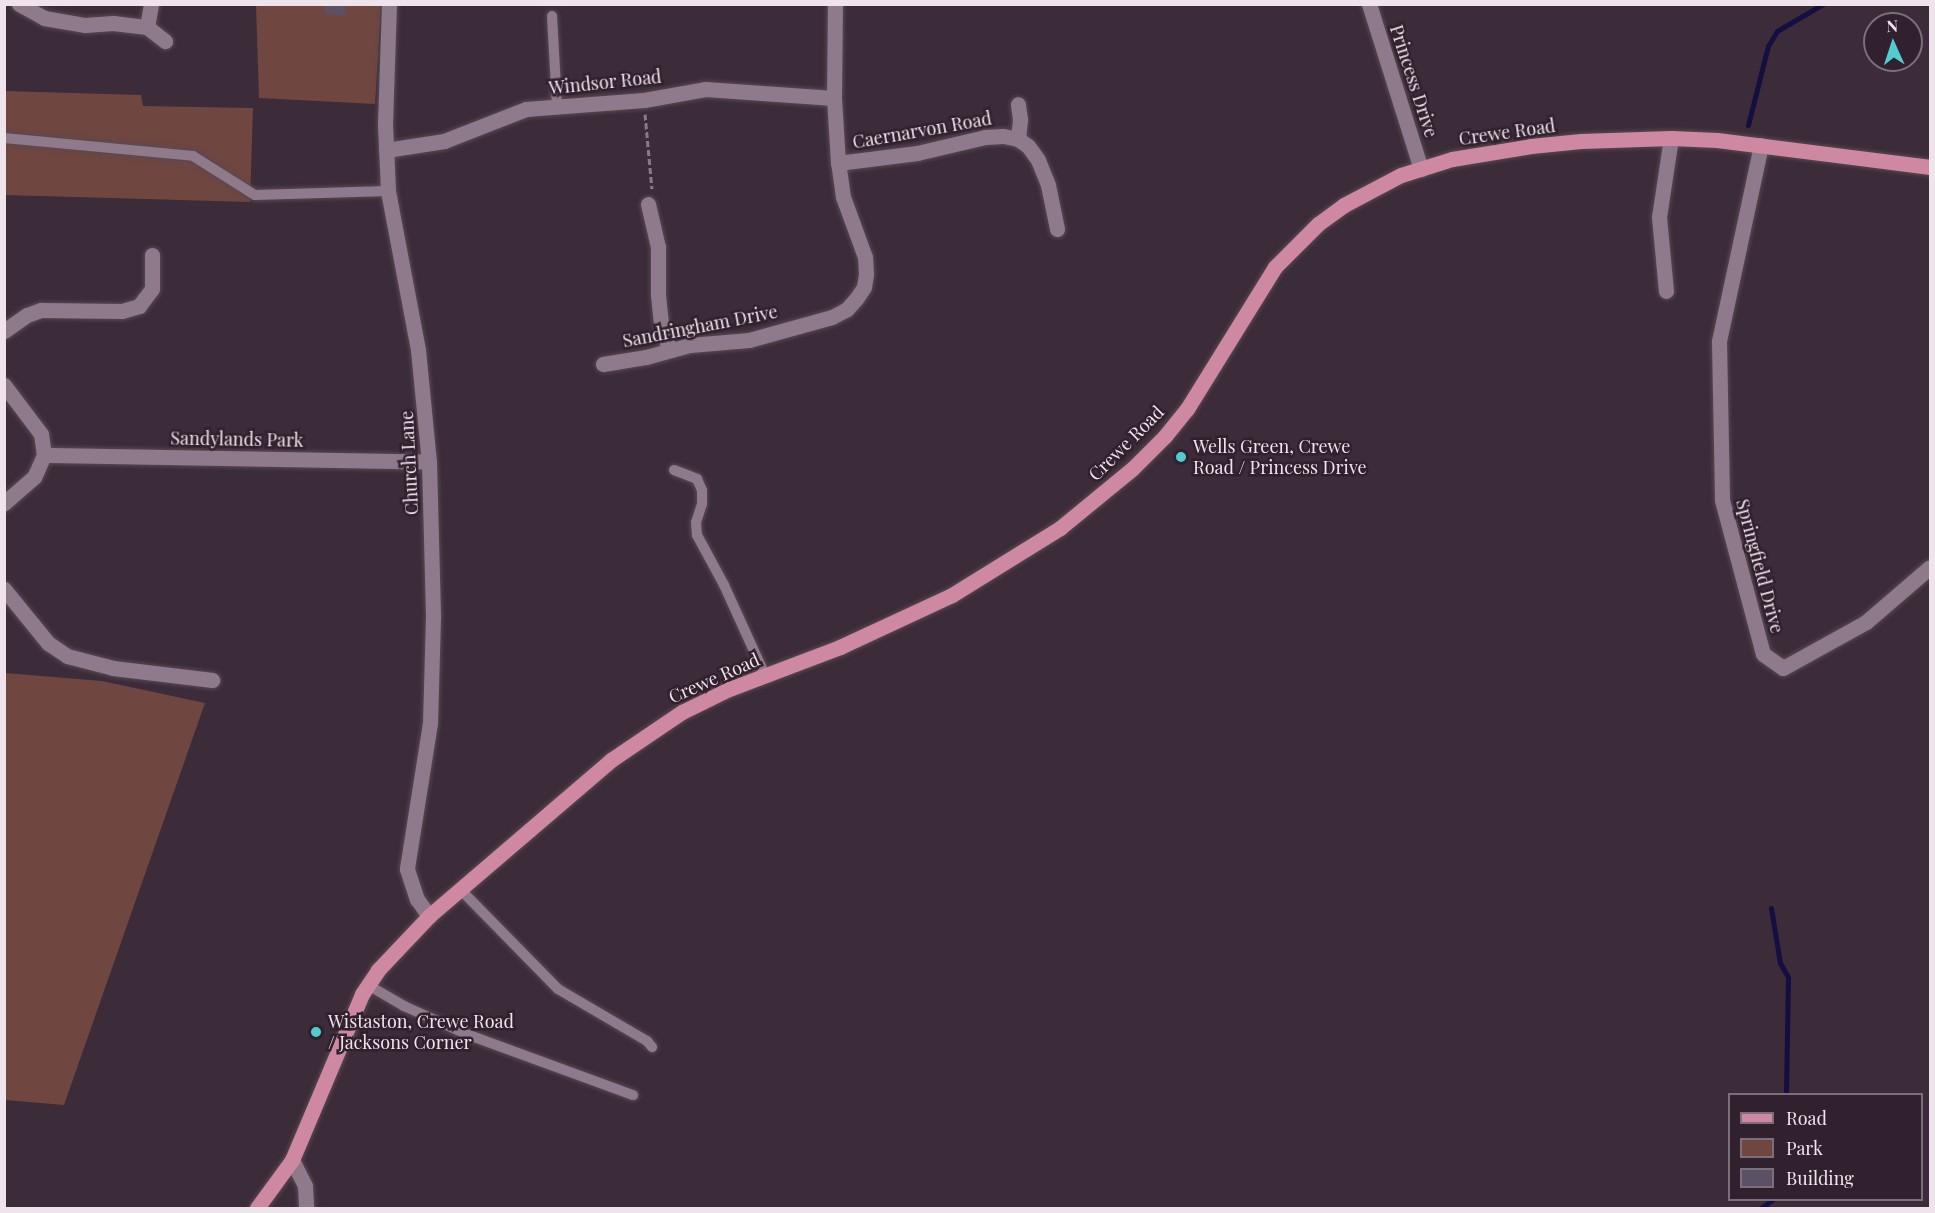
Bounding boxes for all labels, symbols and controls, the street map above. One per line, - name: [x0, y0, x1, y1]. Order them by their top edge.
- north arrow: [1863, 12, 1923, 72]
- text: N: [1886, 15, 1898, 36]
- street label: Princess Drive: [1386, 22, 1442, 140]
- street label: Windsor Road: [547, 65, 663, 99]
- street label: Caernarvon Road: [851, 107, 993, 153]
- street label: Crewe Road: [1457, 115, 1557, 149]
- street label: Sandringham Drive: [621, 300, 779, 352]
- street label: Crewe Road: [1084, 401, 1168, 485]
- street label: Church Lane: [395, 410, 423, 516]
- street label: Sandylands Park: [170, 427, 304, 451]
- place label: Wells Green, Crewe Road / Princess Drive: [1193, 436, 1367, 478]
- marker: Wells Green, Crewe Road / Princess Drive: [1174, 450, 1188, 464]
- street label: Springfield Drive: [1732, 497, 1788, 635]
- street label: Crewe Road: [665, 648, 763, 708]
- place label: Wistaston, Crewe Road / Jacksons Corner: [328, 1011, 514, 1054]
- marker: Wistaston, Crewe Road / Jacksons Corner: [309, 1025, 323, 1039]
- legend: [1728, 1093, 1923, 1201]
- text: Road: [1786, 1106, 1827, 1130]
- text: Park: [1786, 1136, 1823, 1160]
- text: Building: [1786, 1166, 1854, 1190]

